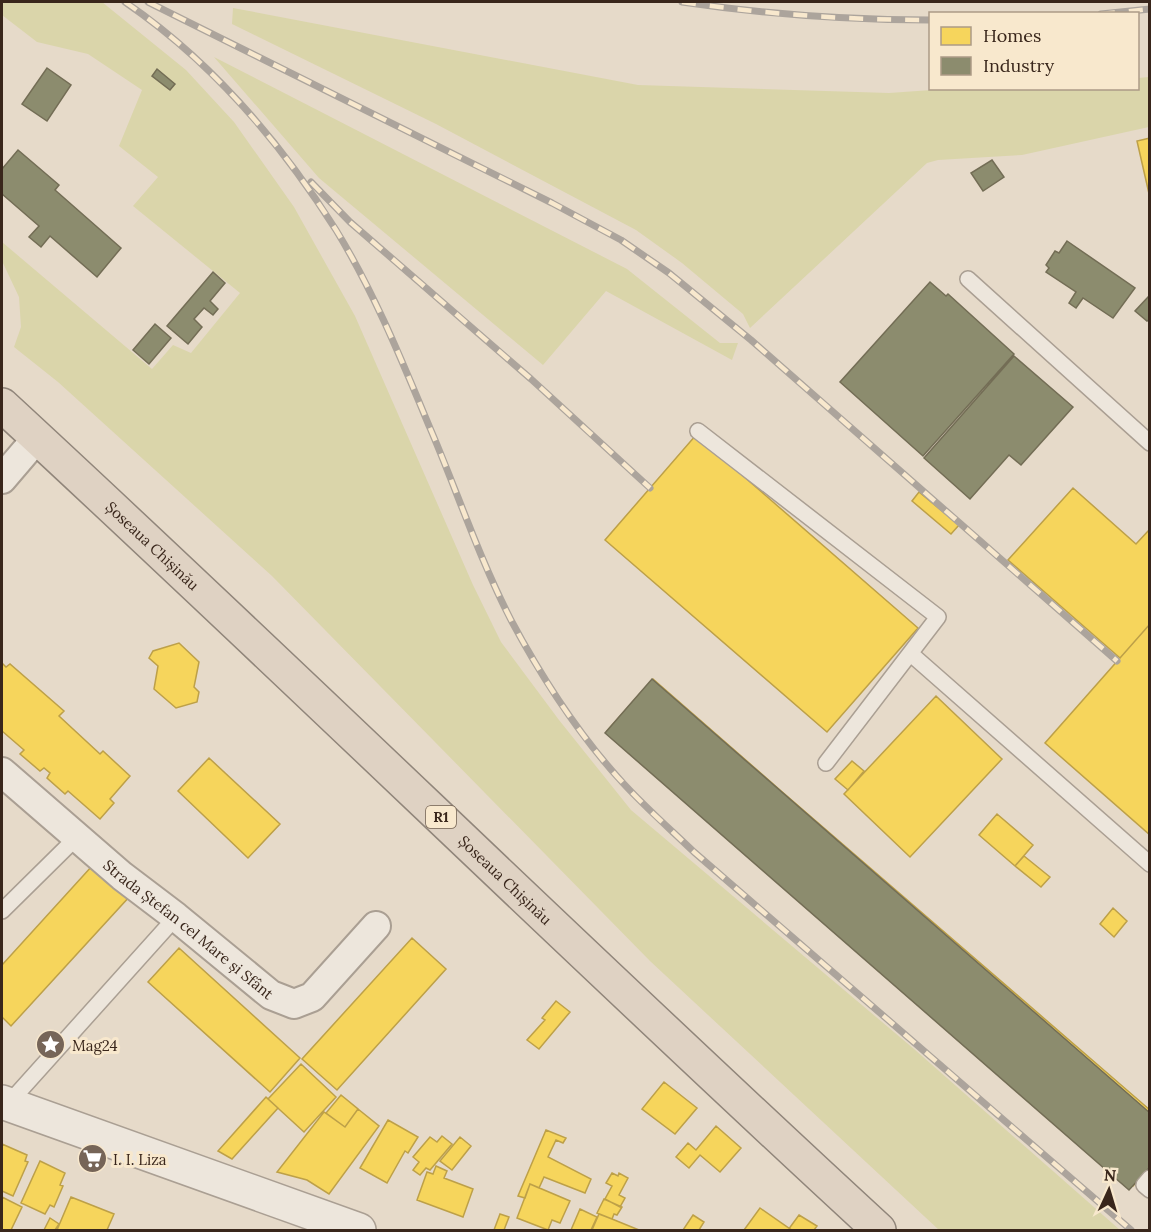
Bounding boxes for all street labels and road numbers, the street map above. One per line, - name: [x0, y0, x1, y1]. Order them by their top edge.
- street label: Șoseaua Chișinău: [102, 497, 203, 594]
- road number: R1: [426, 806, 456, 828]
- street label: Șoseaua Chișinău: [455, 831, 556, 928]
- street label: Strada Ștefan cel Mare și Sfânt: [100, 855, 278, 1003]

